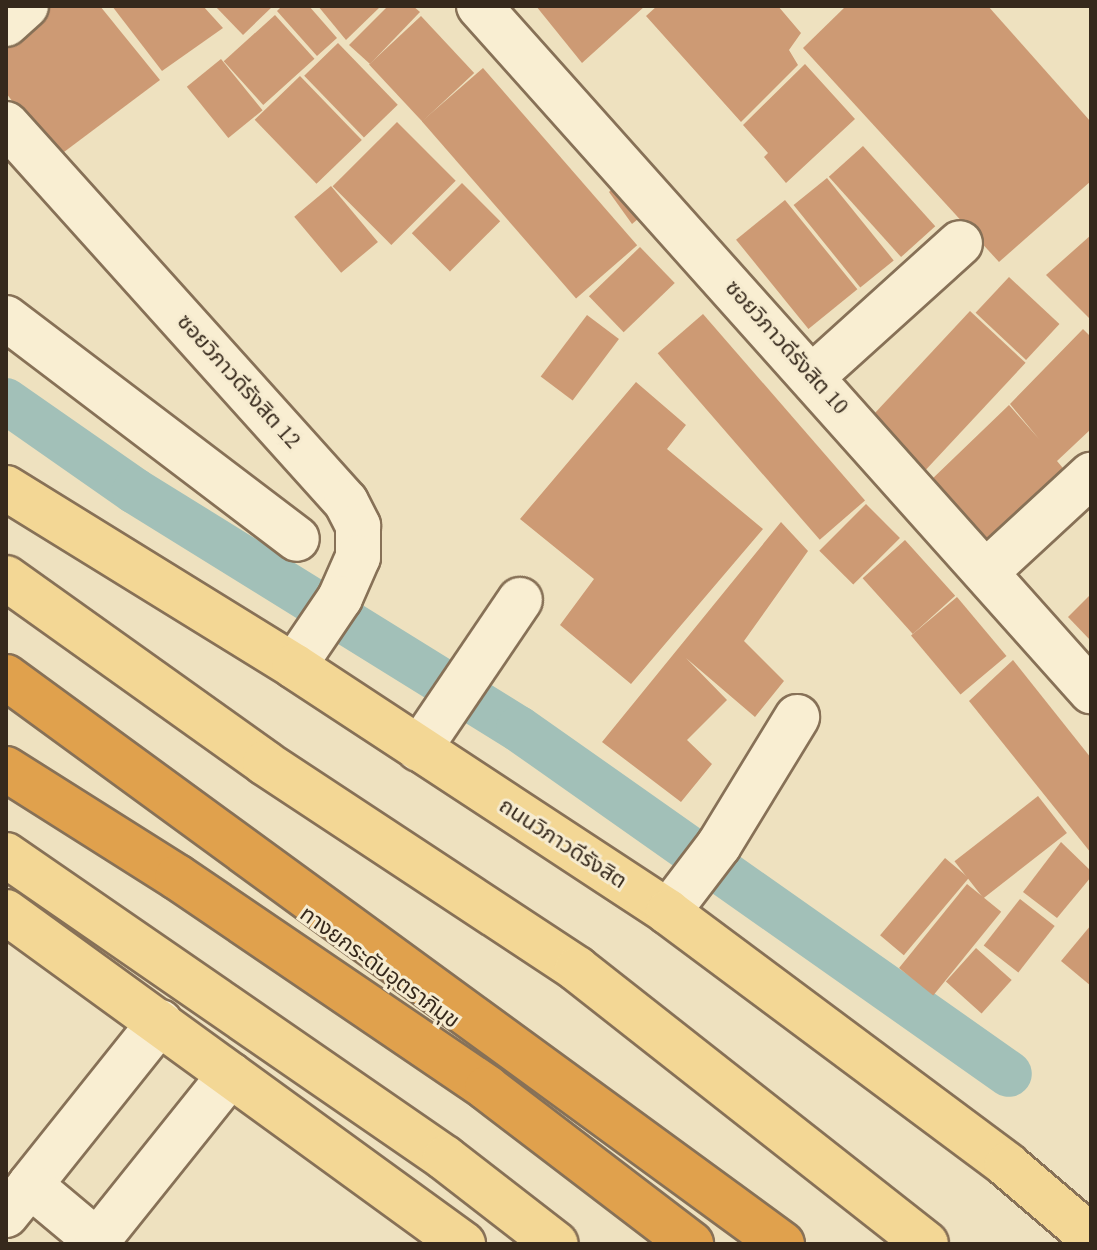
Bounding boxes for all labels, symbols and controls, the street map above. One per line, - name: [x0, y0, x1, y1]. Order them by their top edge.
- street label: ซอยวิภาวดีรังสิต 10: [720, 274, 854, 420]
- street label: ซอยวิภาวดีรังสิต 12: [172, 308, 306, 454]
- street label: ถนนวิภาวดีรังสิต: [494, 792, 632, 894]
- street label: ทางยกระดับอุตราภิมุข: [295, 900, 465, 1034]

